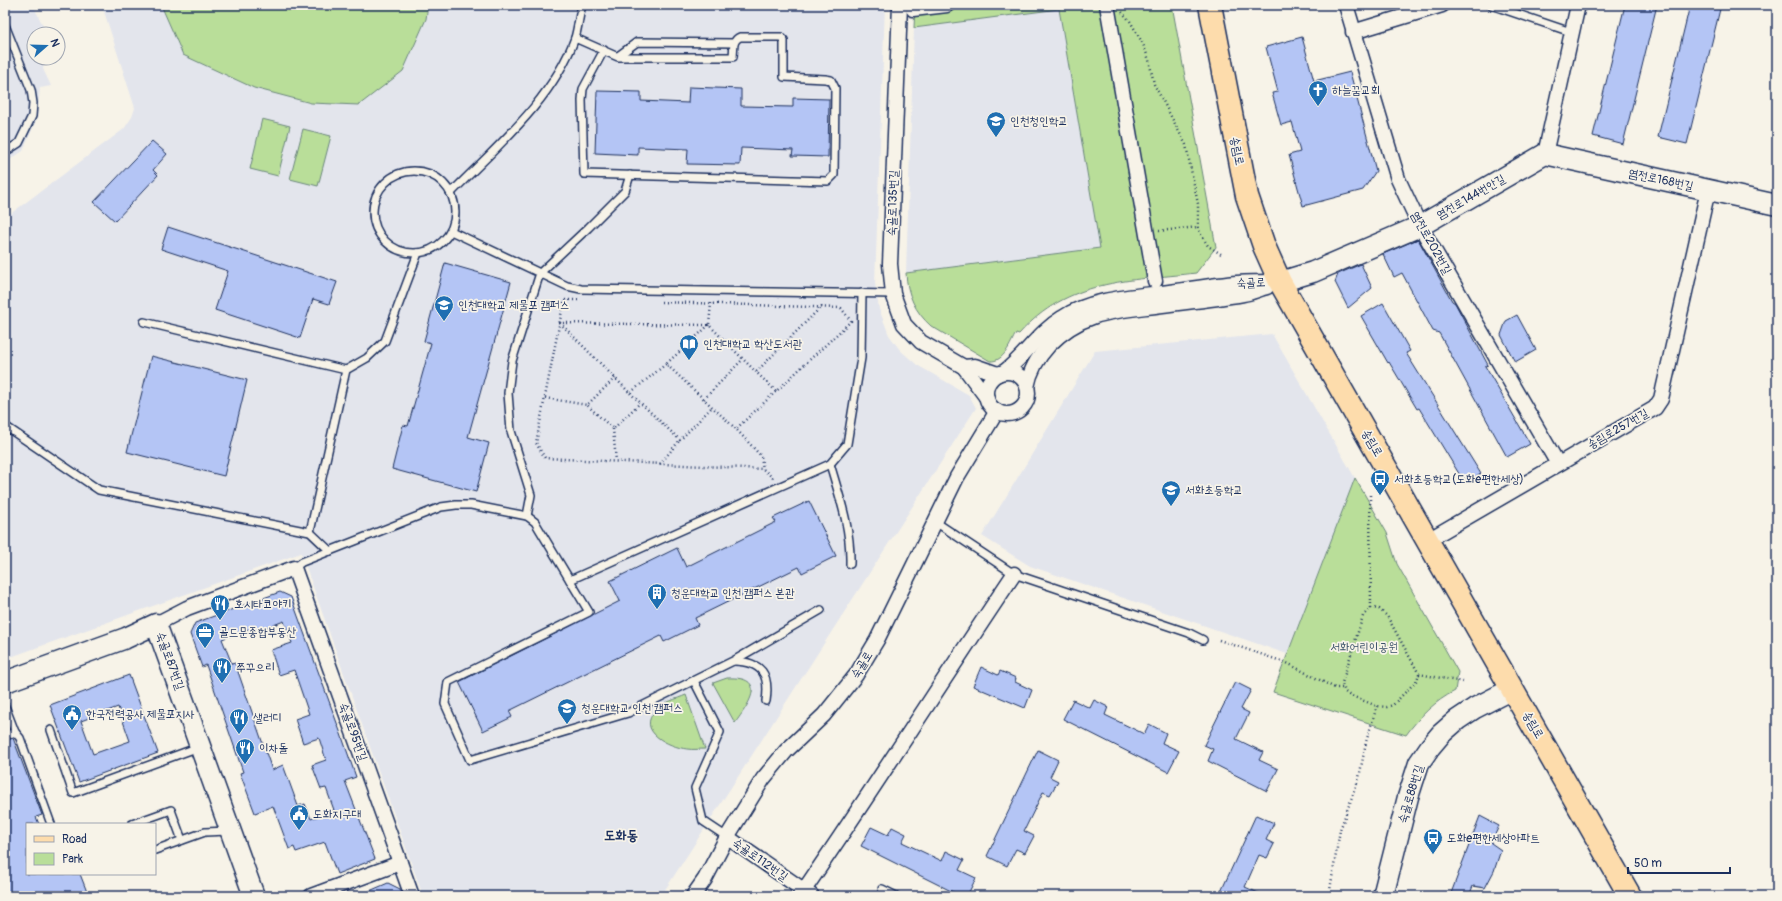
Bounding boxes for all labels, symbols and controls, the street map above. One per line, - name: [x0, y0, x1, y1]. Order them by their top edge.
- north arrow: [26, 26, 66, 66]
- text: N: [48, 37, 62, 49]
- church icon: 하늘꿈교회: [1307, 79, 1329, 107]
- place label: 하늘꿈교회: [1332, 83, 1380, 98]
- school or university icon: 인천청인학교: [985, 110, 1007, 138]
- place label: 인천청인학교: [1010, 114, 1068, 129]
- street label: 송림로: [1227, 135, 1247, 167]
- street label: 염전로168번길: [1627, 166, 1695, 194]
- street label: 숙골로135번길: [884, 169, 902, 236]
- street label: 염전로144번안길: [1434, 171, 1508, 223]
- street label: 염전로202번길: [1407, 209, 1455, 277]
- street label: 숙골로: [1236, 275, 1266, 291]
- school or university icon: 인천대학교 제물포 캠퍼스: [433, 294, 455, 322]
- place label: 인천대학교 제물포 캠퍼스: [458, 298, 569, 313]
- library icon: 인천대학교 학산도서관: [678, 333, 700, 361]
- place label: 인천대학교 학산도서관: [703, 337, 803, 352]
- street label: 송림로257번길: [1585, 405, 1651, 452]
- street label: 송림로: [1358, 427, 1386, 459]
- bus stop icon: 서화초등학교(도화e편한세상): [1369, 468, 1391, 496]
- place label: 서화초등학교(도화e편한세상): [1394, 472, 1524, 487]
- school or university icon: 서화초등학교: [1160, 479, 1182, 507]
- place label: 서화초등학교: [1185, 483, 1243, 498]
- building icon: 청운대학교 인천 캠퍼스 본관: [646, 582, 668, 610]
- place label: 청운대학교 인천 캠퍼스 본관: [671, 586, 795, 601]
- restaurant icon: 호시타코야키: [209, 593, 231, 621]
- place label: 호시타코야키: [234, 597, 292, 612]
- office icon: 골드문종합부동산: [194, 621, 216, 649]
- place label: 골드문종합부동산: [219, 625, 297, 640]
- street label: 숙골로87번길: [153, 630, 188, 692]
- park label: 서화어린이공원: [1330, 640, 1398, 655]
- street label: 숙골로: [848, 649, 876, 681]
- restaurant icon: 쭈꾸으리: [211, 656, 233, 684]
- place label: 쭈꾸으리: [236, 660, 275, 675]
- school or university icon: 청운대학교 인천 캠퍼스: [556, 697, 578, 725]
- street label: 숙골로95번길: [336, 701, 371, 764]
- place label: 청운대학교 인천 캠퍼스: [581, 701, 683, 716]
- public building icon: 한국전력공사 제물포지사: [61, 703, 83, 731]
- place label: 한국전력공사 제물포지사: [86, 707, 195, 722]
- restaurant icon: 샐러디: [228, 707, 250, 735]
- street label: 송림로: [1519, 709, 1547, 741]
- place label: 샐러디: [253, 711, 282, 726]
- restaurant icon: 이차돌: [234, 737, 256, 765]
- place label: 이차돌: [259, 741, 288, 756]
- street label: 숙골로88번길: [1395, 763, 1427, 825]
- public building icon: 도화지구대: [288, 803, 310, 831]
- place label: 도화지구대: [313, 807, 361, 822]
- legend: [26, 823, 156, 875]
- district label: 도화동: [604, 827, 638, 844]
- bus stop icon: 도화e편한세상아파트: [1422, 827, 1444, 855]
- place label: 도화e편한세상아파트: [1447, 831, 1540, 846]
- text: Road: [62, 832, 87, 847]
- street label: 숙골로112번길: [729, 835, 791, 885]
- scale bar: [1628, 849, 1730, 875]
- text: Park: [62, 852, 83, 867]
- text: 50 m: [1634, 856, 1662, 871]

